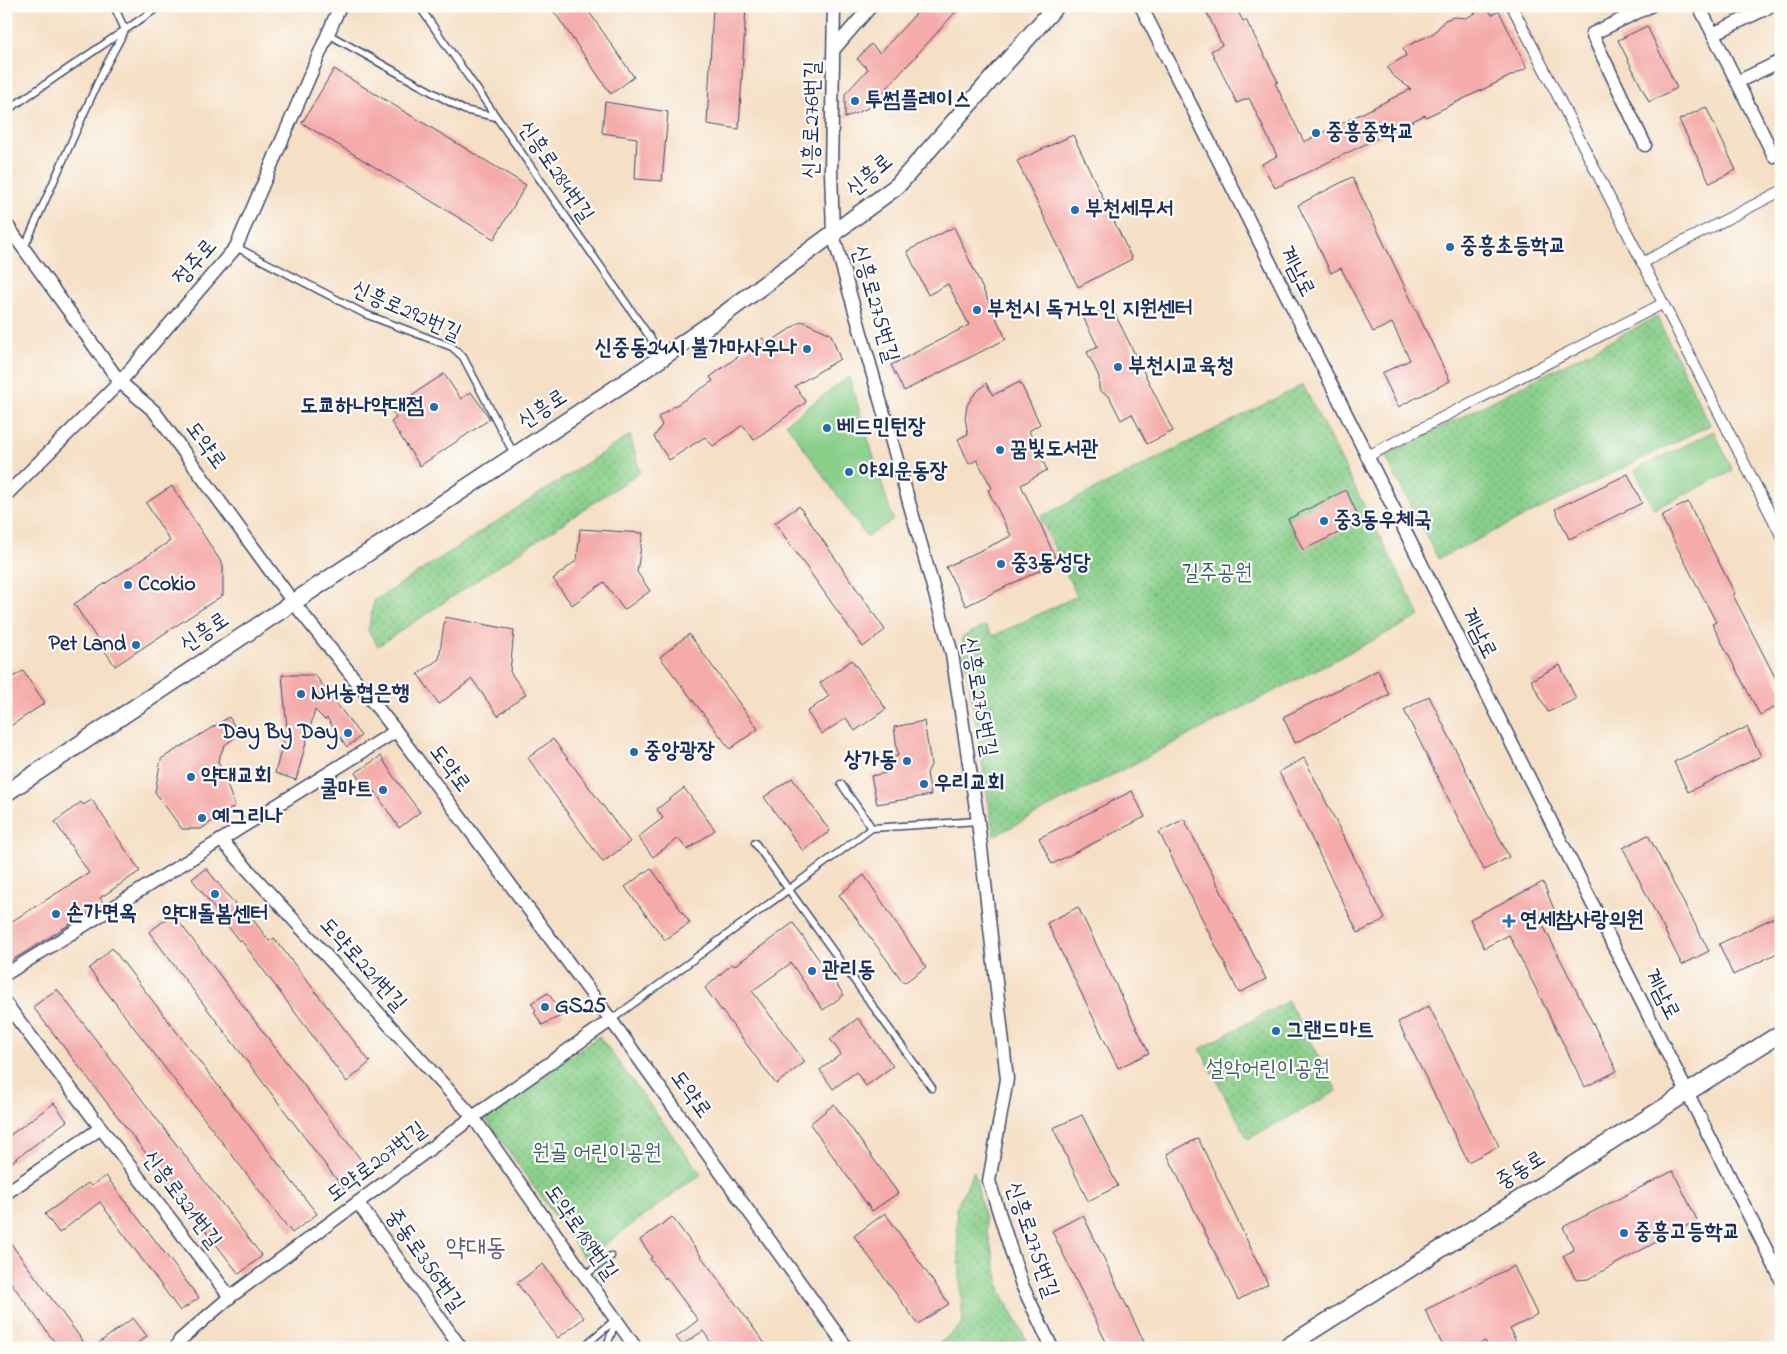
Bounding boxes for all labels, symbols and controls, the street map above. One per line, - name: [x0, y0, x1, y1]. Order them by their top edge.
- street label: 신흥로276번길: [796, 60, 830, 179]
- place label: 투썸플레이스: [865, 85, 971, 117]
- marker: 투썸플레이스: [849, 95, 861, 107]
- street label: 신흥로284번길: [509, 115, 601, 230]
- place label: 중흥중학교: [1326, 117, 1415, 149]
- marker: 중흥중학교: [1310, 127, 1322, 139]
- street label: 신흥로: [839, 147, 901, 205]
- place label: 부천세무서: [1085, 194, 1174, 226]
- marker: 부천세무서: [1069, 204, 1081, 216]
- place label: 중흥초등학교: [1460, 231, 1566, 263]
- street label: 정주로: [167, 232, 225, 294]
- street label: 신흥로275번길: [842, 241, 906, 367]
- street label: 계남로: [1270, 241, 1322, 303]
- marker: 중흥초등학교: [1444, 241, 1456, 253]
- street label: 신흥로292번길: [346, 274, 466, 351]
- place label: 부천시 독거노인 지원센터: [987, 294, 1193, 326]
- marker: 부천시 독거노인 지원센터: [971, 304, 983, 316]
- place label: 신중동24시 불가마사우나: [594, 333, 797, 365]
- marker: 신중동24시 불가마사우나: [801, 343, 813, 355]
- place label: 부천시교육청: [1128, 351, 1234, 383]
- marker: 부천시교육청: [1112, 361, 1124, 373]
- street label: 신흥로: [512, 382, 574, 438]
- place label: 도쿄하나약대점: [300, 391, 424, 423]
- marker: 도쿄하나약대점: [428, 401, 440, 413]
- place label: 베드민턴장: [837, 412, 926, 444]
- street label: 도약로: [176, 415, 234, 477]
- marker: 베드민턴장: [821, 422, 833, 434]
- place label: 꿈빛도서관: [1010, 434, 1099, 466]
- marker: 꿈빛도서관: [994, 444, 1006, 456]
- place label: 야외운동장: [859, 456, 948, 488]
- marker: 야외운동장: [843, 466, 855, 478]
- place label: 중3동우체국: [1334, 505, 1432, 537]
- marker: 중3동우체국: [1318, 515, 1330, 527]
- place label: 중3동성당: [1011, 548, 1091, 580]
- marker: 중3동성당: [995, 558, 1007, 570]
- park label: 길주공원: [1182, 558, 1252, 590]
- place label: Ccokio: [138, 569, 196, 601]
- marker: Ccokio: [122, 579, 134, 591]
- street label: 계남로: [1452, 603, 1504, 665]
- street label: 신흥로: [174, 605, 236, 661]
- place label: Pet Land: [49, 629, 127, 661]
- street label: 신흥로275번길: [952, 635, 1004, 760]
- marker: Pet Land: [130, 639, 142, 651]
- place label: NH농협은행: [311, 678, 409, 710]
- marker: NH농협은행: [295, 688, 307, 700]
- place label: Day By Day: [218, 717, 338, 750]
- marker: Day By Day: [342, 727, 354, 739]
- place label: 중앙광장: [644, 736, 715, 768]
- street label: 도약로: [420, 738, 478, 800]
- place label: 상가동: [843, 745, 897, 777]
- marker: 중앙광장: [628, 746, 640, 758]
- marker: 상가동: [901, 755, 913, 767]
- place label: 약대교회: [201, 761, 272, 793]
- place label: 우리교회: [934, 768, 1005, 800]
- marker: 약대교회: [185, 771, 197, 783]
- place label: 쿨마트: [320, 774, 373, 806]
- marker: 우리교회: [918, 778, 930, 790]
- marker: 쿨마트: [377, 784, 389, 796]
- place label: 예그리나: [212, 802, 283, 834]
- marker: 예그리나: [196, 812, 208, 824]
- marker: 약대돌봄센터: [209, 888, 221, 900]
- place label: 손가면옥: [66, 898, 137, 930]
- place label: 약대돌봄센터: [162, 899, 268, 931]
- place label: 연세참사랑의원: [1520, 905, 1644, 937]
- marker: 손가면옥: [50, 908, 62, 920]
- street label: 도약로221번길: [311, 911, 413, 1020]
- marker: 연세참사랑의원: [1502, 914, 1516, 928]
- place label: 관리동: [822, 955, 875, 987]
- street label: 계남로: [1635, 964, 1687, 1026]
- marker: 관리동: [806, 965, 818, 977]
- place label: GS25: [555, 991, 607, 1023]
- marker: GS25: [539, 1001, 551, 1013]
- place label: 그랜드마트: [1286, 1015, 1375, 1047]
- marker: 그랜드마트: [1270, 1025, 1282, 1037]
- park label: 설악어린이공원: [1206, 1054, 1330, 1086]
- street label: 도약로: [661, 1064, 719, 1126]
- street label: 도약로207번길: [320, 1115, 434, 1211]
- park label: 원골 어린이공원: [532, 1138, 662, 1170]
- street label: 중동로: [1490, 1143, 1552, 1199]
- street label: 신흥로321번길: [133, 1144, 229, 1256]
- street label: 신흥로275번길: [996, 1178, 1066, 1303]
- street label: 도약로189번길: [535, 1179, 625, 1288]
- street label: 중동로356번길: [377, 1203, 472, 1320]
- place label: 중흥고등학교: [1634, 1217, 1740, 1249]
- marker: 중흥고등학교: [1618, 1227, 1630, 1239]
- district label: 약대동: [446, 1231, 506, 1267]

